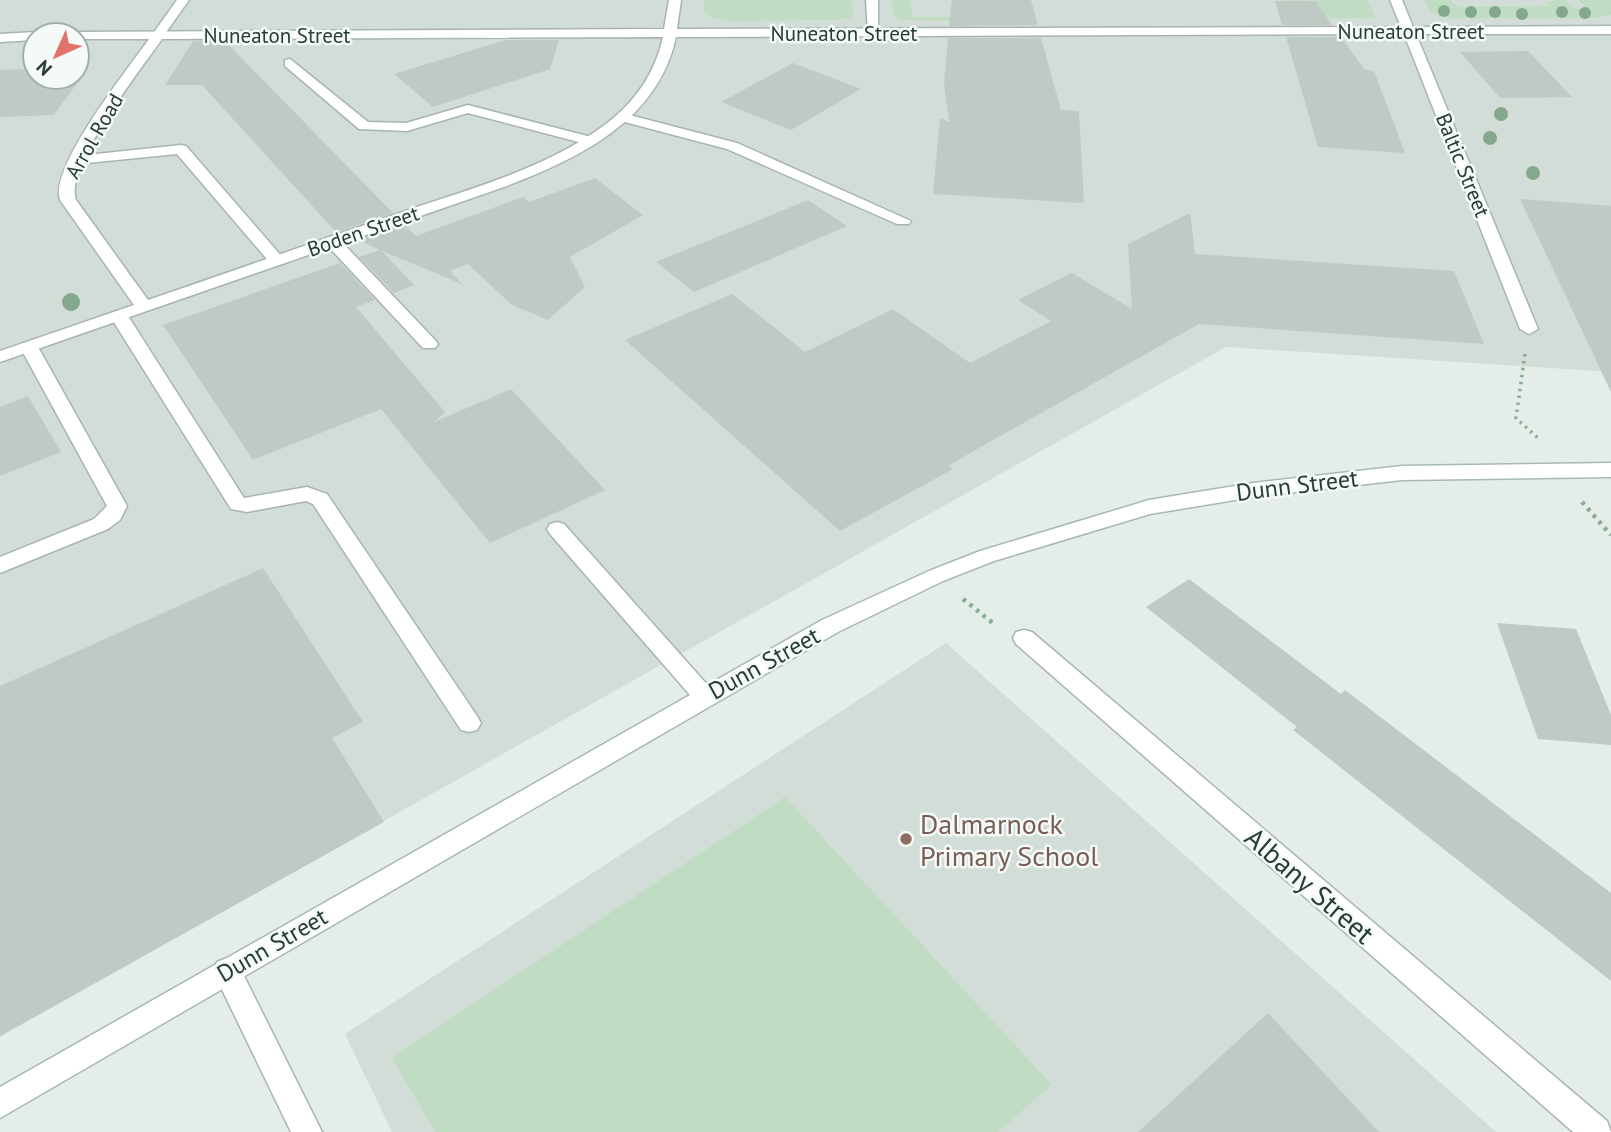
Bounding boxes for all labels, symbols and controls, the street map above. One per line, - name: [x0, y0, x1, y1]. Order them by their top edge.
- street label: Nuneaton Street: [1338, 18, 1484, 45]
- street label: Nuneaton Street: [771, 20, 917, 47]
- north arrow: [21, 21, 91, 91]
- street label: Nuneaton Street: [204, 22, 350, 49]
- text: N: [31, 55, 57, 81]
- street label: Arrol Road: [59, 89, 129, 183]
- street label: Baltic Street: [1430, 109, 1496, 221]
- street label: Boden Street: [304, 199, 422, 263]
- street label: Dunn Street: [1234, 462, 1360, 508]
- street label: Dunn Street: [703, 620, 825, 706]
- place label: Dalmarnock Primary School: [920, 805, 1098, 874]
- street label: Albany Street: [1238, 819, 1383, 952]
- marker: Dalmarnock Primary School: [898, 831, 914, 847]
- street label: Dunn Street: [211, 901, 333, 989]

